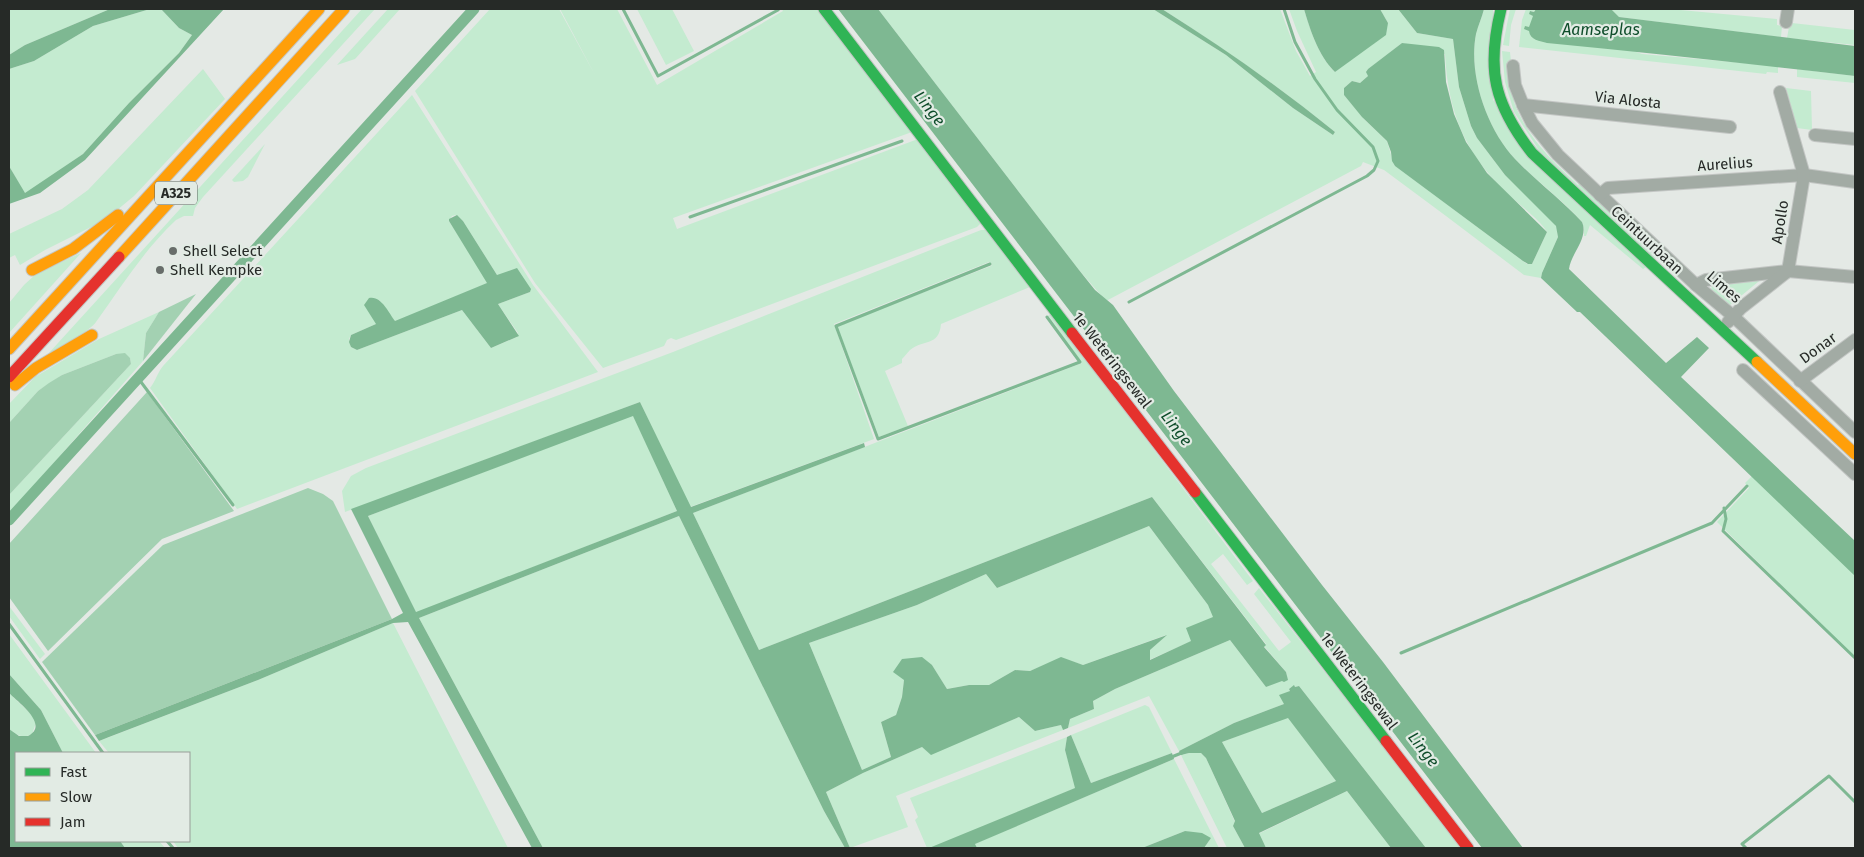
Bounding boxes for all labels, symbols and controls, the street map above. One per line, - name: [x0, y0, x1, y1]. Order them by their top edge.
- water label: Aamseplas: [1561, 20, 1640, 39]
- water label: Linge: [910, 87, 949, 130]
- street label: Via Alosta: [1594, 88, 1662, 112]
- street label: Aurelius: [1697, 153, 1753, 175]
- road number: A325: [155, 182, 197, 204]
- street label: Apollo: [1768, 199, 1792, 245]
- street label: Ceintuurbaan: [1607, 202, 1687, 278]
- place label: Shell Select: [183, 242, 263, 260]
- marker: Shell Select: [167, 245, 179, 257]
- place label: Shell Kempke: [170, 261, 262, 279]
- marker: Shell Kempke: [154, 264, 166, 276]
- street label: Limes: [1703, 267, 1745, 307]
- street label: 1e Weteringsewal: [1069, 308, 1156, 412]
- street label: Donar: [1796, 329, 1840, 367]
- water label: Linge: [1157, 407, 1196, 450]
- street label: 1e Weteringsewal: [1317, 629, 1402, 734]
- water label: Linge: [1404, 728, 1443, 771]
- legend: [15, 752, 190, 842]
- text: Fast: [60, 763, 87, 781]
- text: Slow: [60, 788, 92, 806]
- text: Jam: [60, 813, 86, 831]

